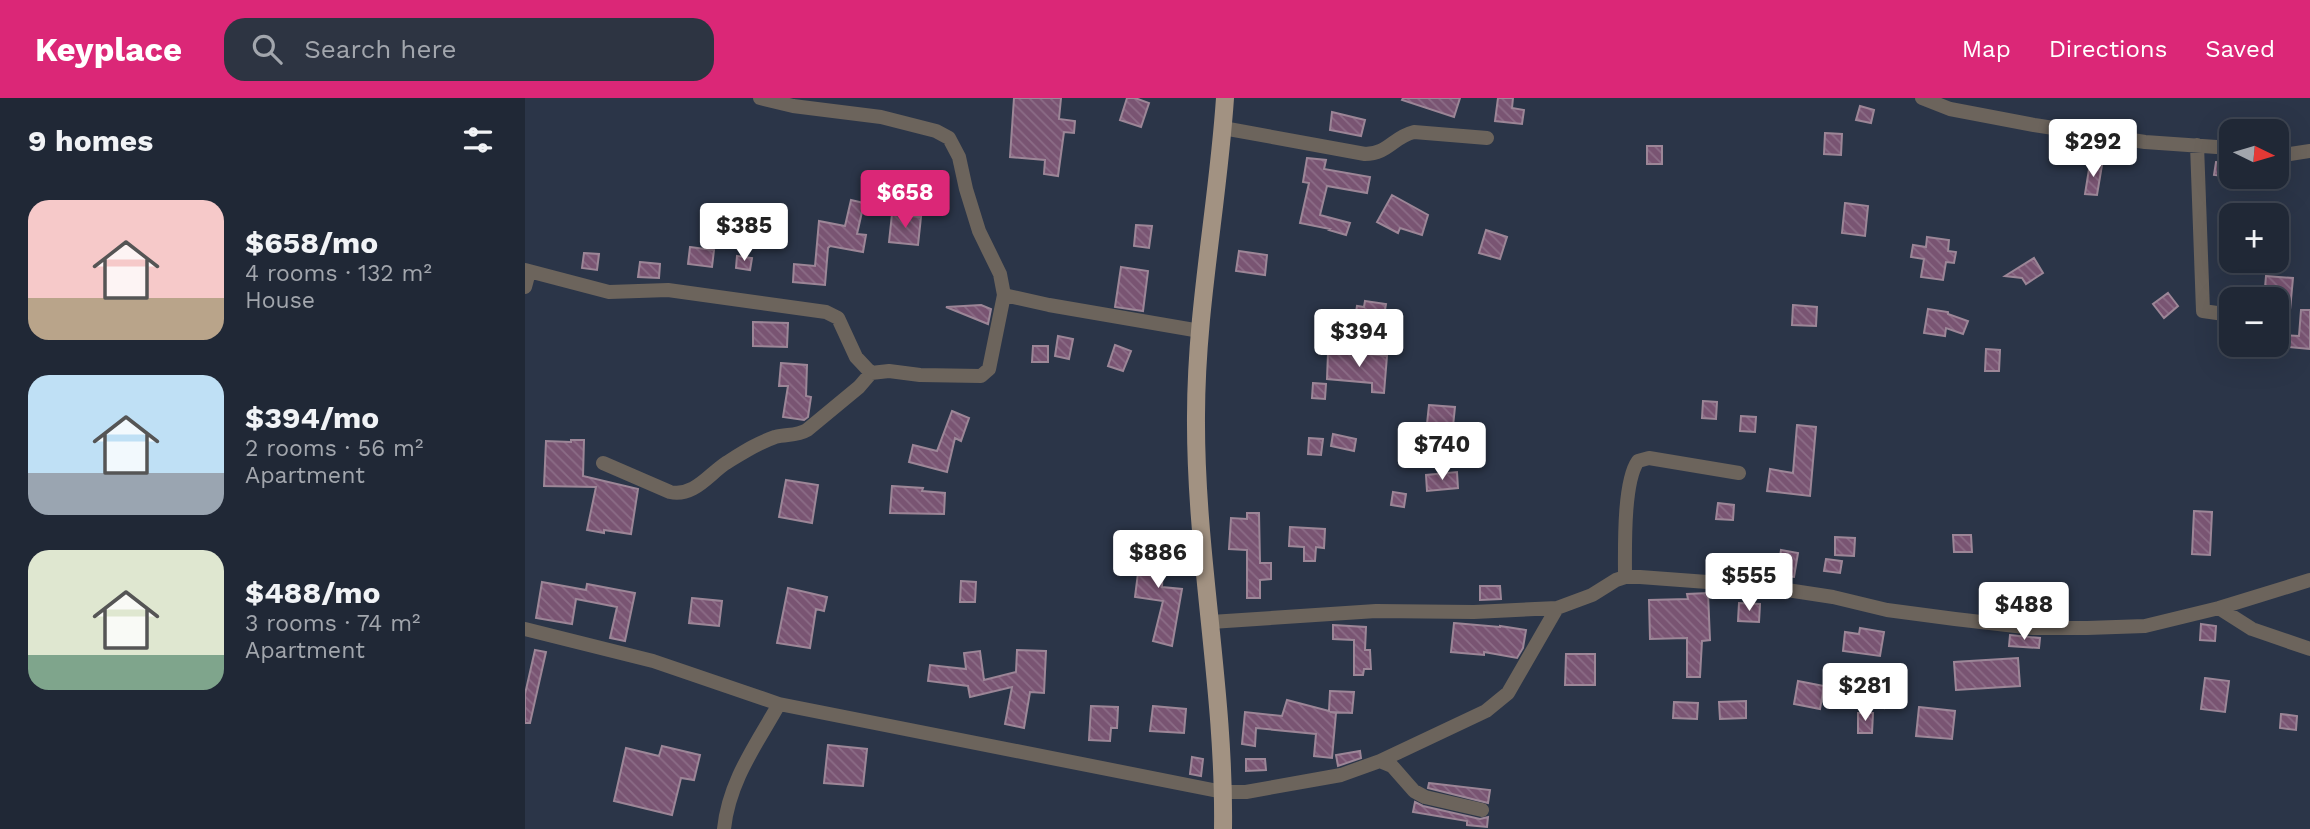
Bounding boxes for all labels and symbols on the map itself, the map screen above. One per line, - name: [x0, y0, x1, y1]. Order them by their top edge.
- north arrow: [2219, 119, 2289, 189]
- pin: $292: [2052, 120, 2134, 179]
- pin: $658: [864, 170, 946, 230]
- pin: $385: [703, 204, 785, 263]
- pin: $394: [1318, 310, 1400, 369]
- pin: $740: [1401, 422, 1483, 482]
- pin: $886: [1117, 531, 1199, 590]
- pin: $555: [1708, 554, 1790, 613]
- pin: $488: [1983, 582, 2065, 642]
- pin: $281: [1824, 664, 1906, 723]

